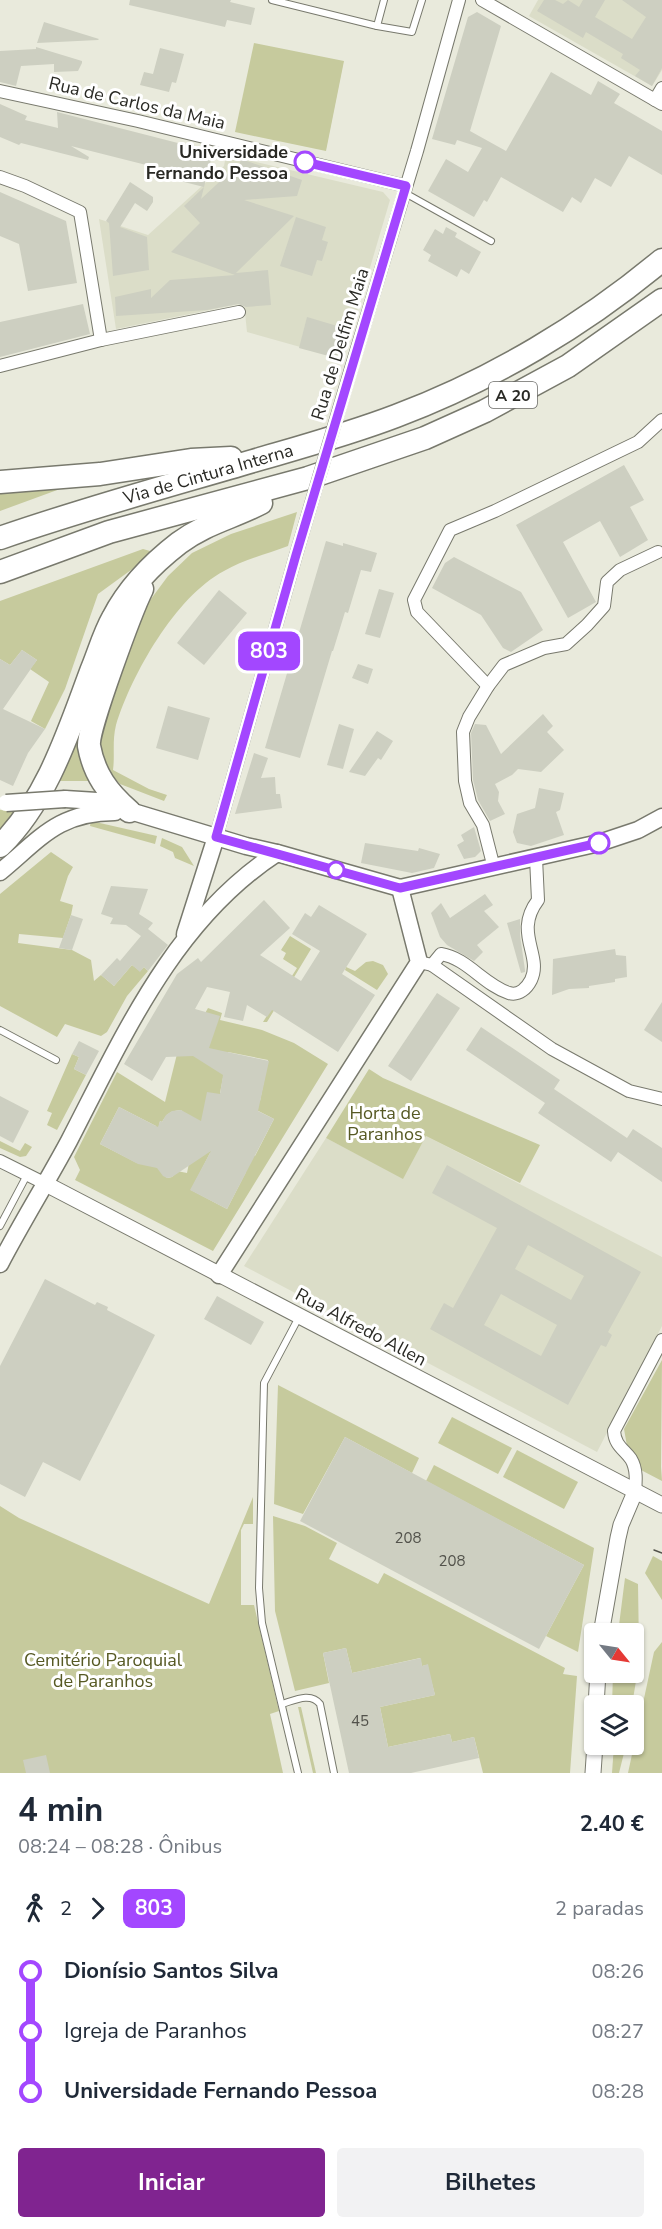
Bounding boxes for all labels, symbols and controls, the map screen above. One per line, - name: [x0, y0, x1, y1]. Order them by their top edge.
- street label: Rua de Carlos da Maia: [46, 71, 228, 135]
- place label: Universidade Fernando Pessoa: [146, 140, 288, 185]
- marker: Universidade Fernando Pessoa: [294, 151, 316, 173]
- street label: Rua de Delfim Maia: [305, 265, 375, 423]
- road number: A 20: [489, 382, 537, 408]
- street label: Via de Cintura Interna: [120, 438, 296, 510]
- line badge: 803: [234, 632, 304, 670]
- text: 803: [250, 637, 288, 665]
- unlabelled marker: [588, 832, 610, 854]
- unlabelled marker: [327, 861, 345, 879]
- park label: Horta de Paranhos: [347, 1101, 423, 1146]
- street label: Rua Alfredo Allen: [291, 1282, 431, 1372]
- house number: 208: [394, 1528, 422, 1548]
- house number: 208: [438, 1551, 466, 1571]
- north arrow: [584, 1623, 644, 1683]
- map controls: [584, 1623, 644, 1755]
- park label: Cemitério Paroquial de Paranhos: [24, 1648, 183, 1693]
- button: layers: [584, 1695, 644, 1755]
- house number: 45: [351, 1711, 369, 1731]
- text: 4 min: [18, 1788, 103, 1833]
- text: 2.40 €: [580, 1809, 644, 1839]
- text: 08:24 – 08:28 · Ônibus: [18, 1833, 222, 1860]
- icon: walk: [18, 1892, 51, 1925]
- icon: forward: [81, 1892, 114, 1925]
- text: 803: [135, 1894, 173, 1922]
- text: 2: [60, 1895, 72, 1922]
- text: 2 paradas: [555, 1895, 644, 1922]
- text: Dionísio Santos Silva: [64, 1956, 279, 1986]
- text: 08:26: [591, 1958, 644, 1985]
- text: Igreja de Paranhos: [64, 2016, 247, 2046]
- text: 08:27: [591, 2018, 644, 2045]
- text: Universidade Fernando Pessoa: [64, 2076, 377, 2106]
- text: 08:28: [591, 2078, 644, 2105]
- button: Iniciar: [18, 2148, 325, 2217]
- button: Bilhetes: [337, 2148, 644, 2217]

